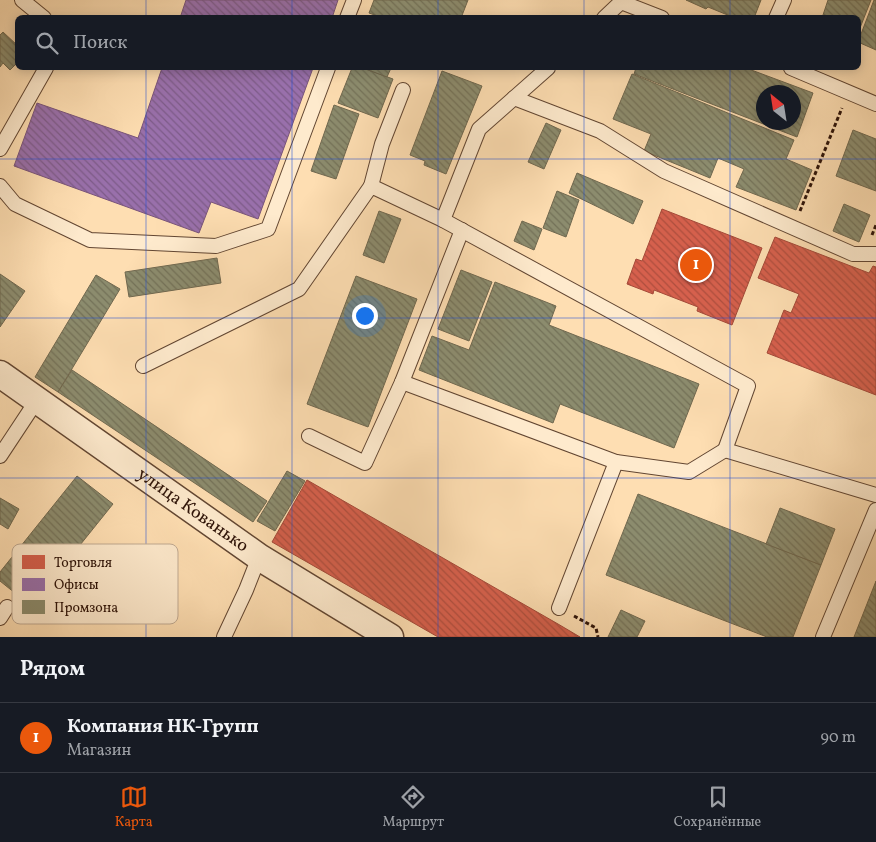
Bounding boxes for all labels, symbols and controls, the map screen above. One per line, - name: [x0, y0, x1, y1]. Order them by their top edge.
- search box: [15, 15, 861, 70]
- icon: search: [33, 29, 61, 57]
- text: Поиск: [73, 30, 127, 56]
- north arrow: [756, 85, 801, 130]
- pin: 1: [680, 246, 712, 284]
- your location: [352, 303, 378, 329]
- street label: улица Кованько: [132, 462, 254, 558]
- legend: [12, 544, 178, 624]
- text: Торговля: [54, 554, 112, 573]
- text: Офисы: [54, 576, 99, 595]
- text: Промзона: [54, 599, 118, 618]
- text: Рядом: [20, 655, 85, 684]
- text: Компания НК-Групп: [67, 714, 259, 740]
- text: 1: [33, 727, 39, 749]
- text: 90 m: [820, 727, 856, 749]
- text: Магазин: [67, 740, 131, 762]
- tab: Карта: [115, 783, 153, 832]
- tab: Маршрут: [382, 783, 444, 832]
- tab: Сохранённые: [674, 783, 761, 832]

